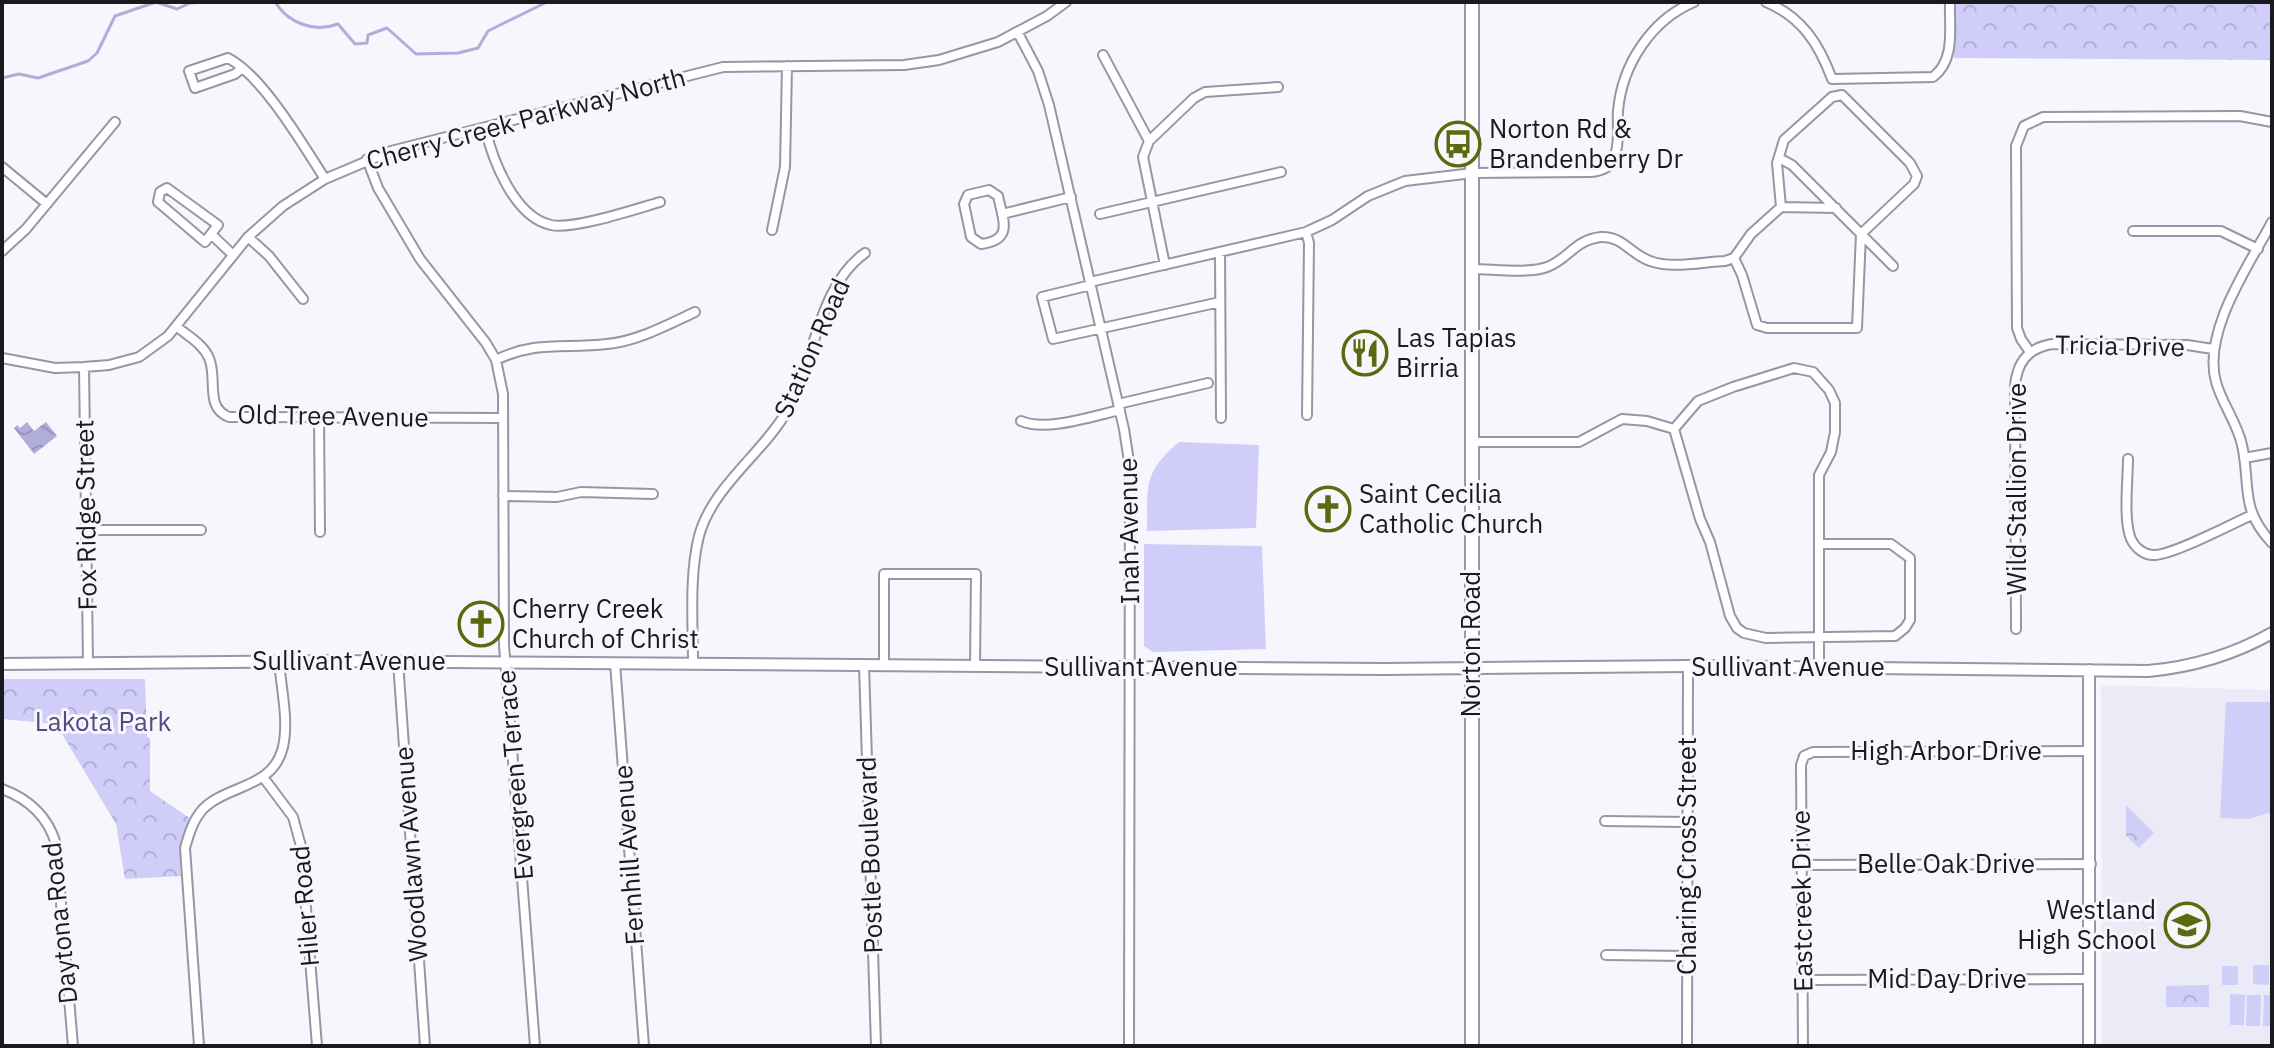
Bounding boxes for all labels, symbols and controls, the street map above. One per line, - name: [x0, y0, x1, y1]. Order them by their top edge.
- street label: Cherry Creek Parkway North: [362, 59, 689, 177]
- place label: Norton Rd & Brandenberry Dr: [1489, 111, 1683, 175]
- bus stop icon: Norton Rd & Brandenberry Dr: [1434, 120, 1482, 168]
- street label: Station Road: [765, 273, 857, 423]
- place label: Las Tapias Birria: [1396, 320, 1517, 384]
- street label: Tricia Drive: [2055, 327, 2185, 363]
- restaurant icon: Las Tapias Birria: [1341, 329, 1389, 377]
- street label: Wild Stallion Drive: [1999, 383, 2033, 595]
- street label: Old Tree Avenue: [237, 396, 429, 434]
- street label: Fox Ridge Street: [66, 419, 104, 611]
- street label: Inah Avenue: [1110, 457, 1146, 605]
- place label: Saint Cecilia Catholic Church: [1359, 476, 1543, 540]
- church icon: Saint Cecilia Catholic Church: [1304, 485, 1352, 533]
- street label: Norton Road: [1453, 571, 1487, 717]
- place label: Cherry Creek Church of Christ: [512, 591, 699, 655]
- church icon: Cherry Creek Church of Christ: [457, 600, 505, 648]
- street label: Sullivant Avenue: [252, 643, 446, 677]
- street label: Sullivant Avenue: [1044, 649, 1238, 683]
- street label: Sullivant Avenue: [1691, 649, 1885, 683]
- street label: Evergreen Terrace: [488, 668, 540, 882]
- park label: Lakota Park: [35, 704, 172, 738]
- street label: High Arbor Drive: [1850, 733, 2042, 767]
- street label: Charing Cross Street: [1669, 737, 1703, 975]
- street label: Woodlawn Avenue: [386, 745, 434, 963]
- street label: Postle Boulevard: [849, 756, 889, 954]
- street label: Fernhill Avenue: [605, 764, 651, 946]
- street label: Eastcreek Drive: [1782, 810, 1820, 992]
- street label: Daytona Road: [34, 841, 84, 1006]
- street label: Hiler Road: [282, 844, 326, 968]
- street label: Belle Oak Drive: [1857, 846, 2035, 880]
- place label: Westland High School: [2017, 892, 2156, 956]
- school or university icon: Westland High School: [2163, 901, 2211, 949]
- street label: Mid Day Drive: [1867, 961, 2027, 995]

